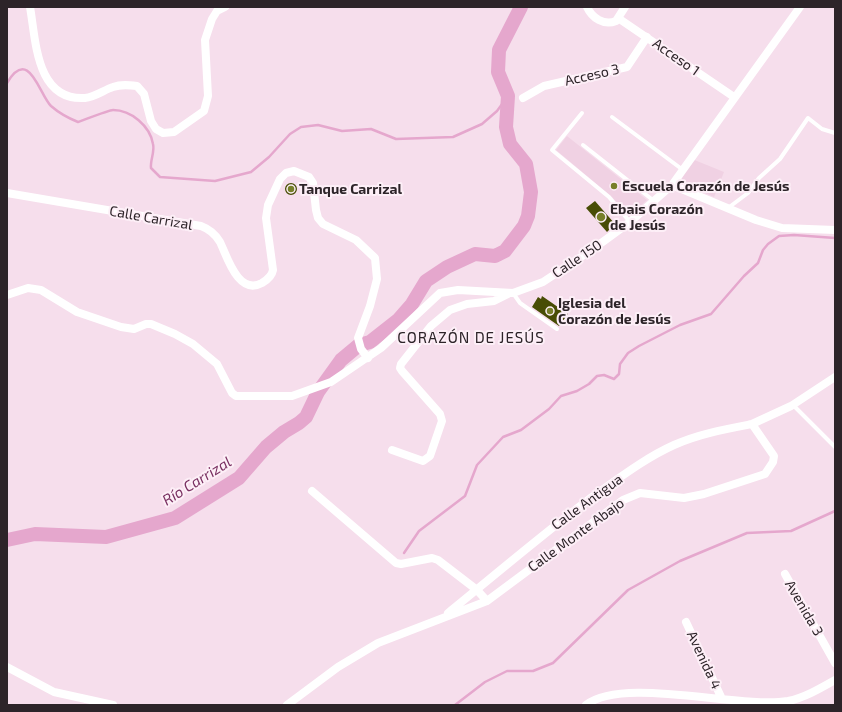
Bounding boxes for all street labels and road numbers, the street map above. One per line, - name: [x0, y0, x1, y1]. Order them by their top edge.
- street label: Acceso 1: [649, 35, 703, 79]
- street label: Acceso 3: [563, 61, 621, 89]
- street label: Calle Carrizal: [108, 202, 194, 234]
- street label: Calle 150: [549, 236, 605, 282]
- street label: Calle Antigua: [548, 471, 626, 533]
- street label: Calle Monte Abajo: [525, 494, 627, 576]
- street label: Avenida 3: [781, 577, 827, 639]
- street label: Avenida 4: [683, 628, 725, 692]

